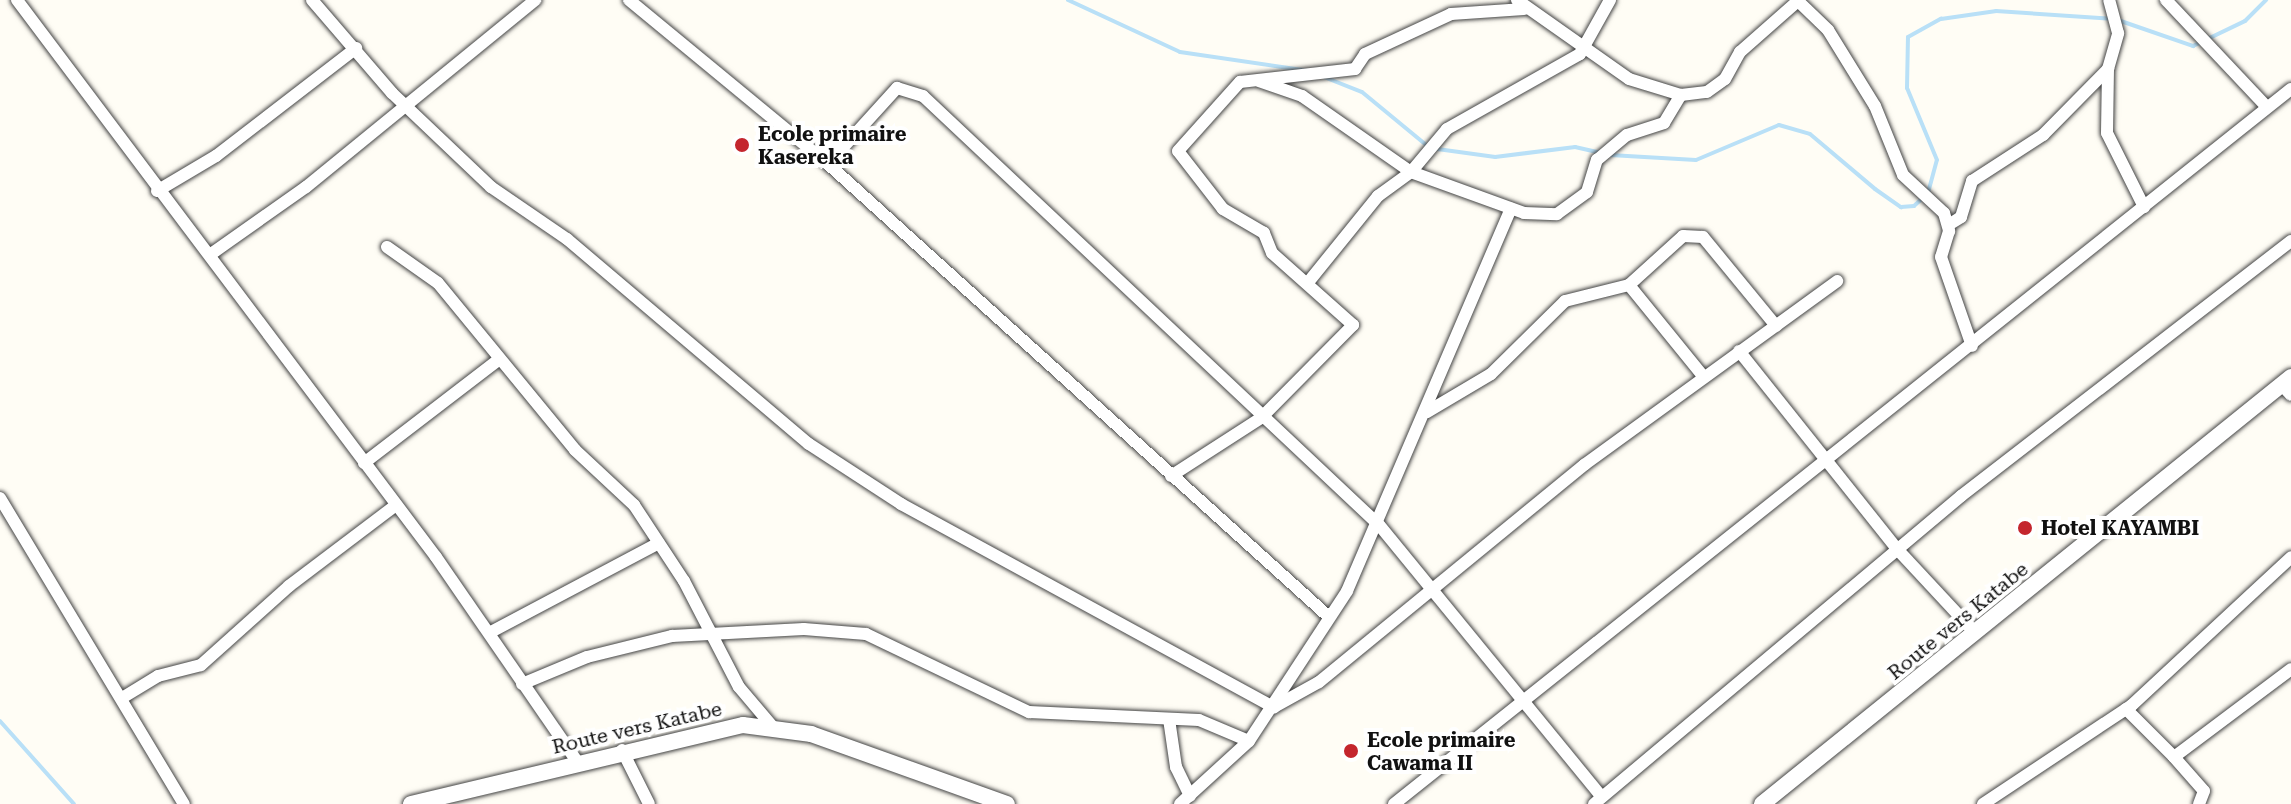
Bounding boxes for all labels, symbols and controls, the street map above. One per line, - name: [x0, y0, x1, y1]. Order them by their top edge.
- place label: Ecole primaire Kasereka: [758, 122, 906, 169]
- marker: Ecole primaire Kasereka: [733, 136, 751, 154]
- place label: Hotel KAYAMBI: [2041, 516, 2199, 540]
- marker: Hotel KAYAMBI: [2016, 519, 2034, 537]
- street label: Route vers Katabe: [1883, 557, 2033, 685]
- street label: Route vers Katabe: [550, 697, 724, 759]
- place label: Ecole primaire Cawama II: [1367, 728, 1515, 775]
- marker: Ecole primaire Cawama II: [1342, 742, 1360, 760]

